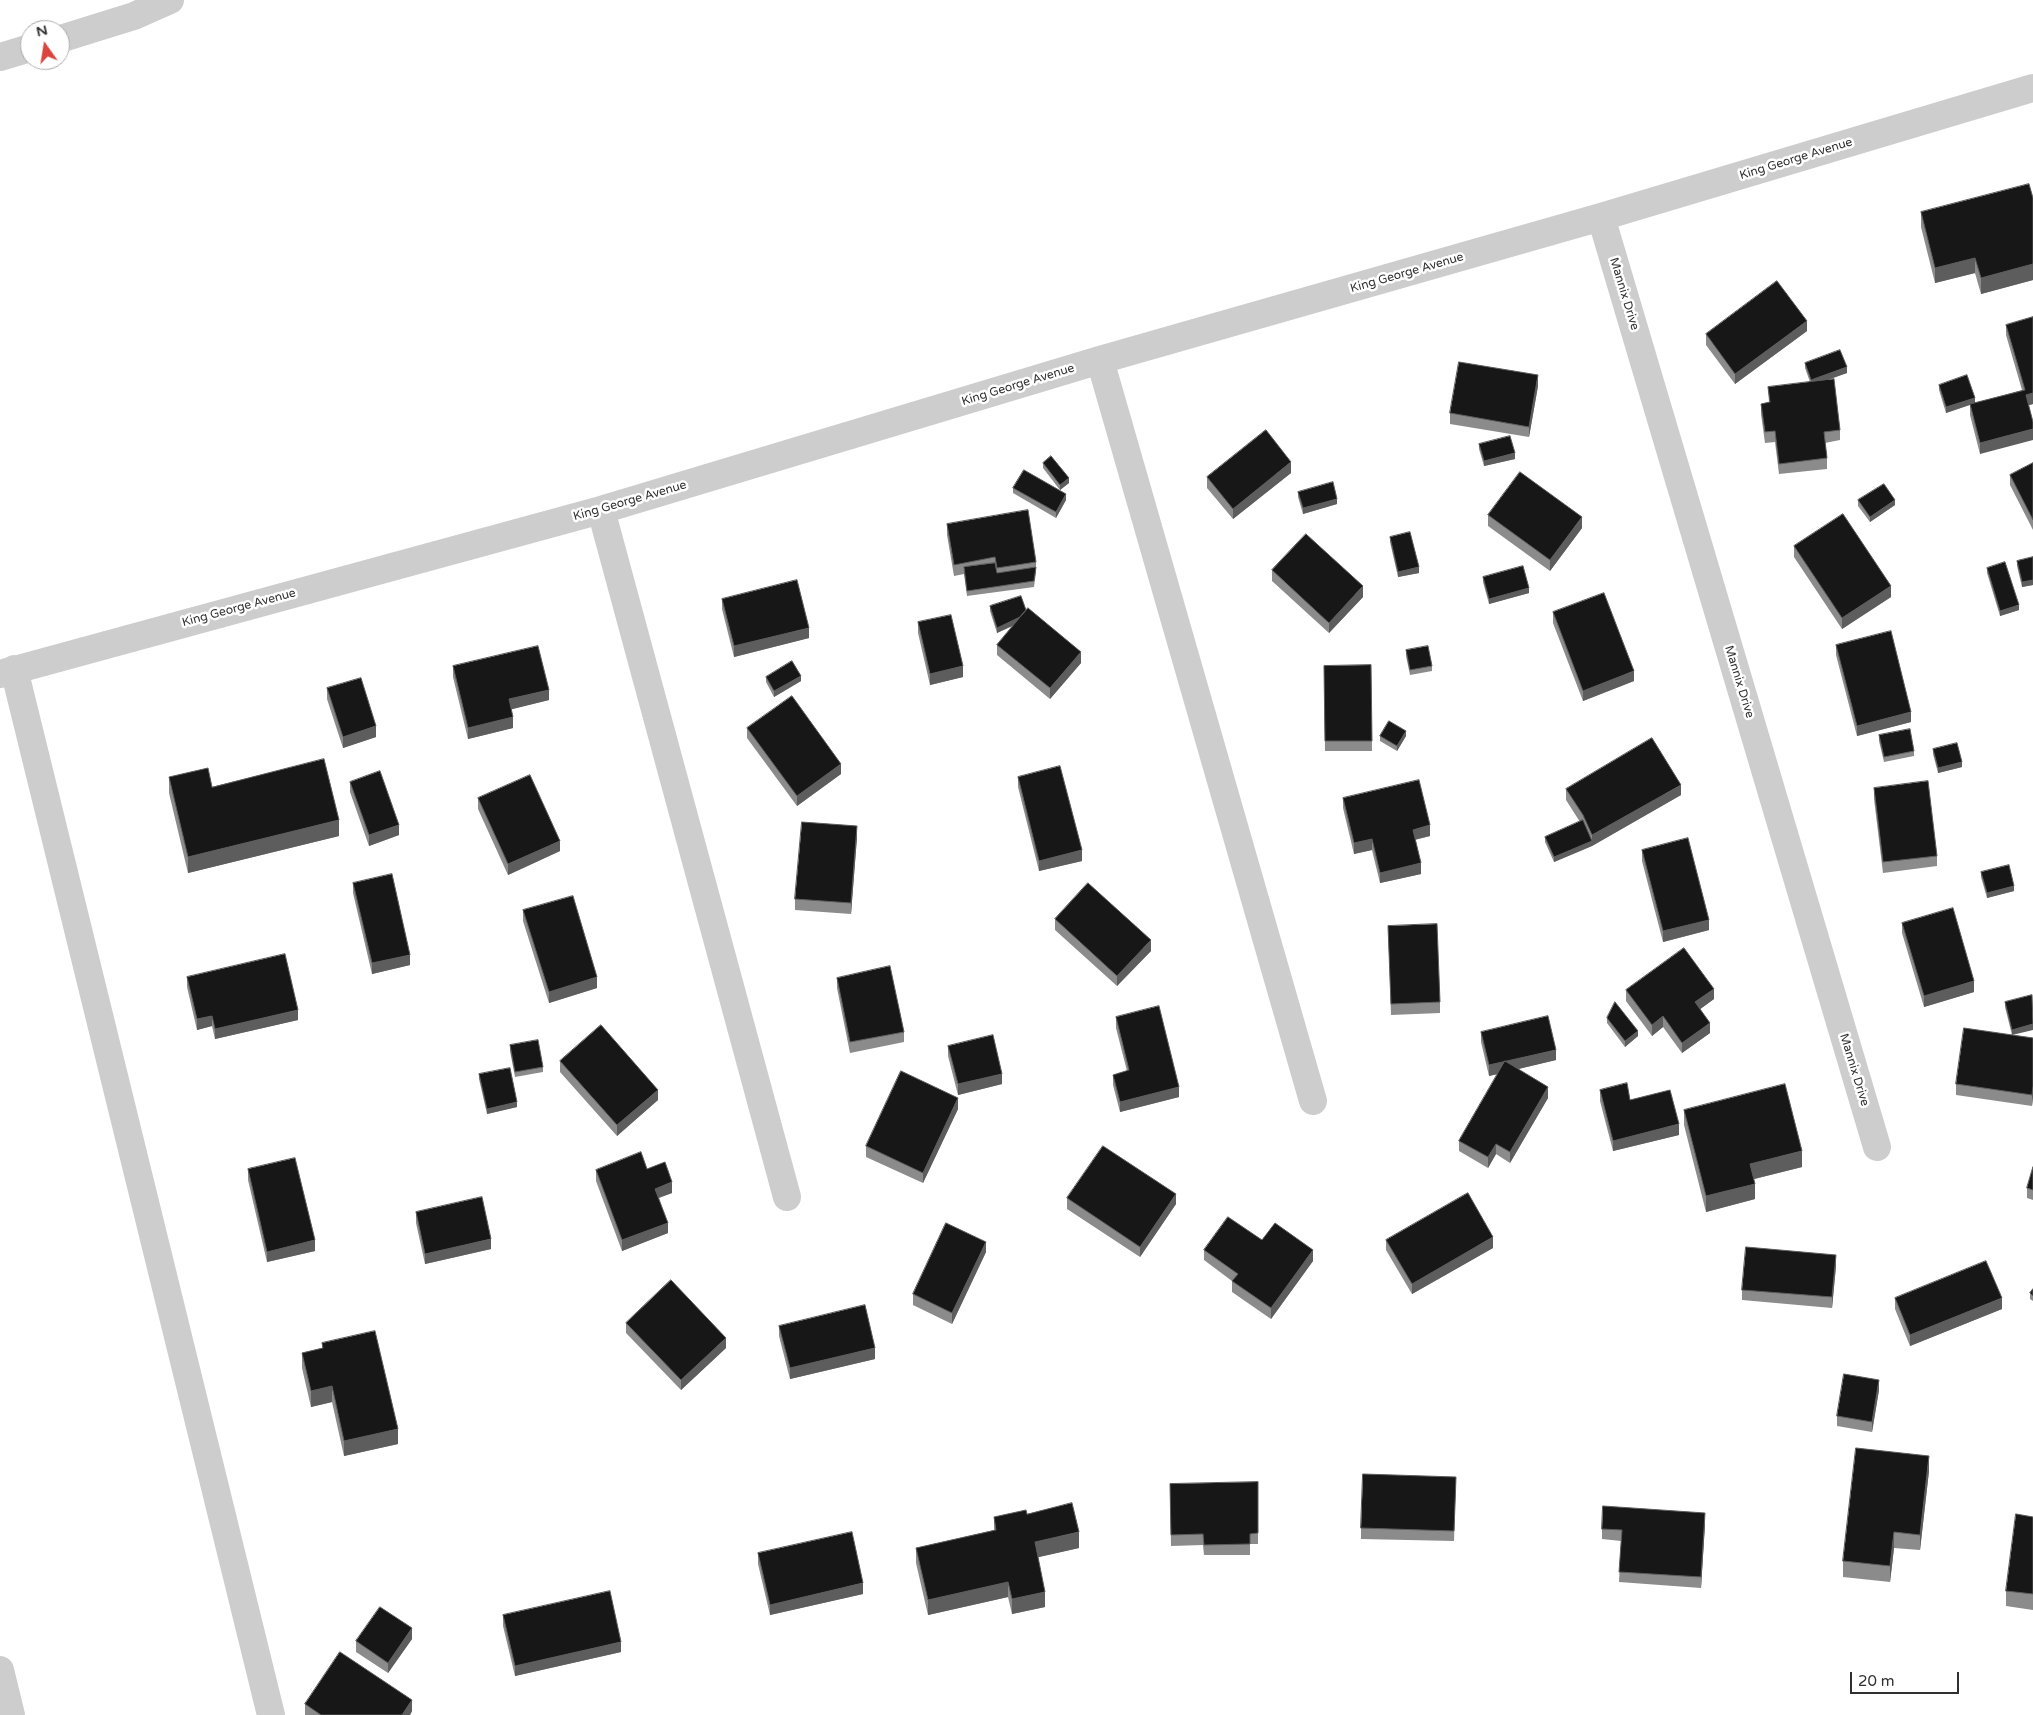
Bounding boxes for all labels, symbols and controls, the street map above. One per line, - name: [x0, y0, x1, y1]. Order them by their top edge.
- north arrow: [20, 20, 70, 70]
- text: N: [34, 21, 49, 40]
- street label: King George Avenue: [1738, 135, 1854, 183]
- street label: King George Avenue: [1349, 250, 1465, 296]
- street label: Mannix Drive: [1606, 256, 1642, 332]
- street label: King George Avenue: [960, 361, 1076, 409]
- street label: King George Avenue: [572, 478, 688, 524]
- street label: King George Avenue: [181, 586, 297, 630]
- street label: Mannix Drive: [1721, 644, 1757, 720]
- street label: Mannix Drive: [1836, 1032, 1872, 1108]
- scale bar: [1853, 1662, 1962, 1694]
- text: 20 m: [1858, 1672, 1895, 1690]

